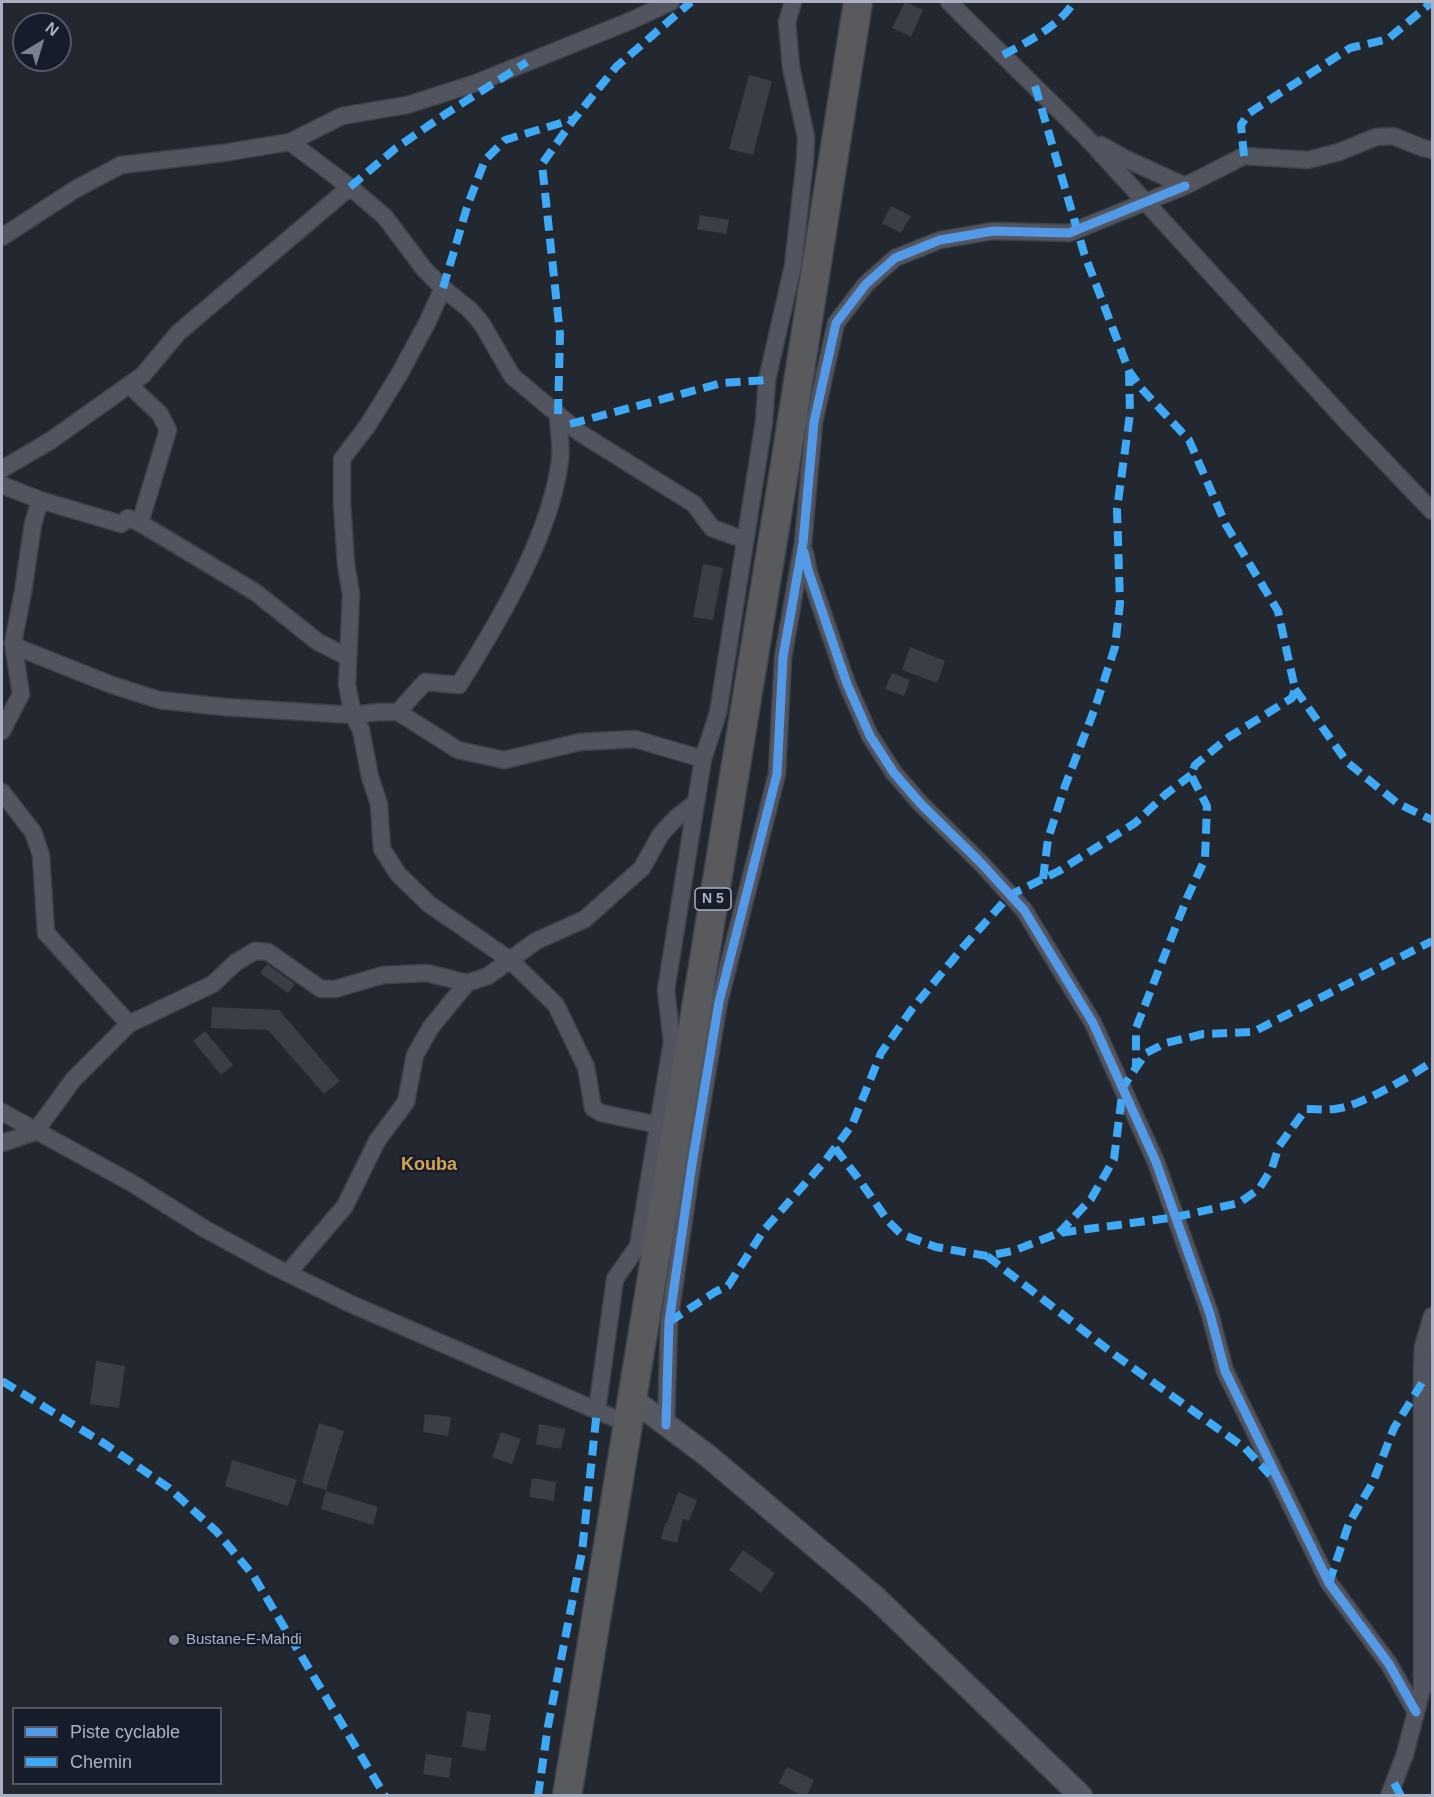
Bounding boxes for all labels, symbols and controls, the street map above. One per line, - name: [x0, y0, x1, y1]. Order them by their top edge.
- north arrow: [12, 12, 72, 72]
- text: N: [42, 19, 62, 39]
- road number: N 5: [695, 888, 731, 910]
- district label: Kouba: [401, 1154, 457, 1176]
- place label: Bustane-E-Mahdi: [186, 1631, 302, 1649]
- marker: Bustane-E-Mahdi: [167, 1633, 181, 1647]
- legend: [12, 1707, 222, 1785]
- text: Piste cyclable: [70, 1722, 180, 1742]
- text: Chemin: [70, 1752, 132, 1772]

